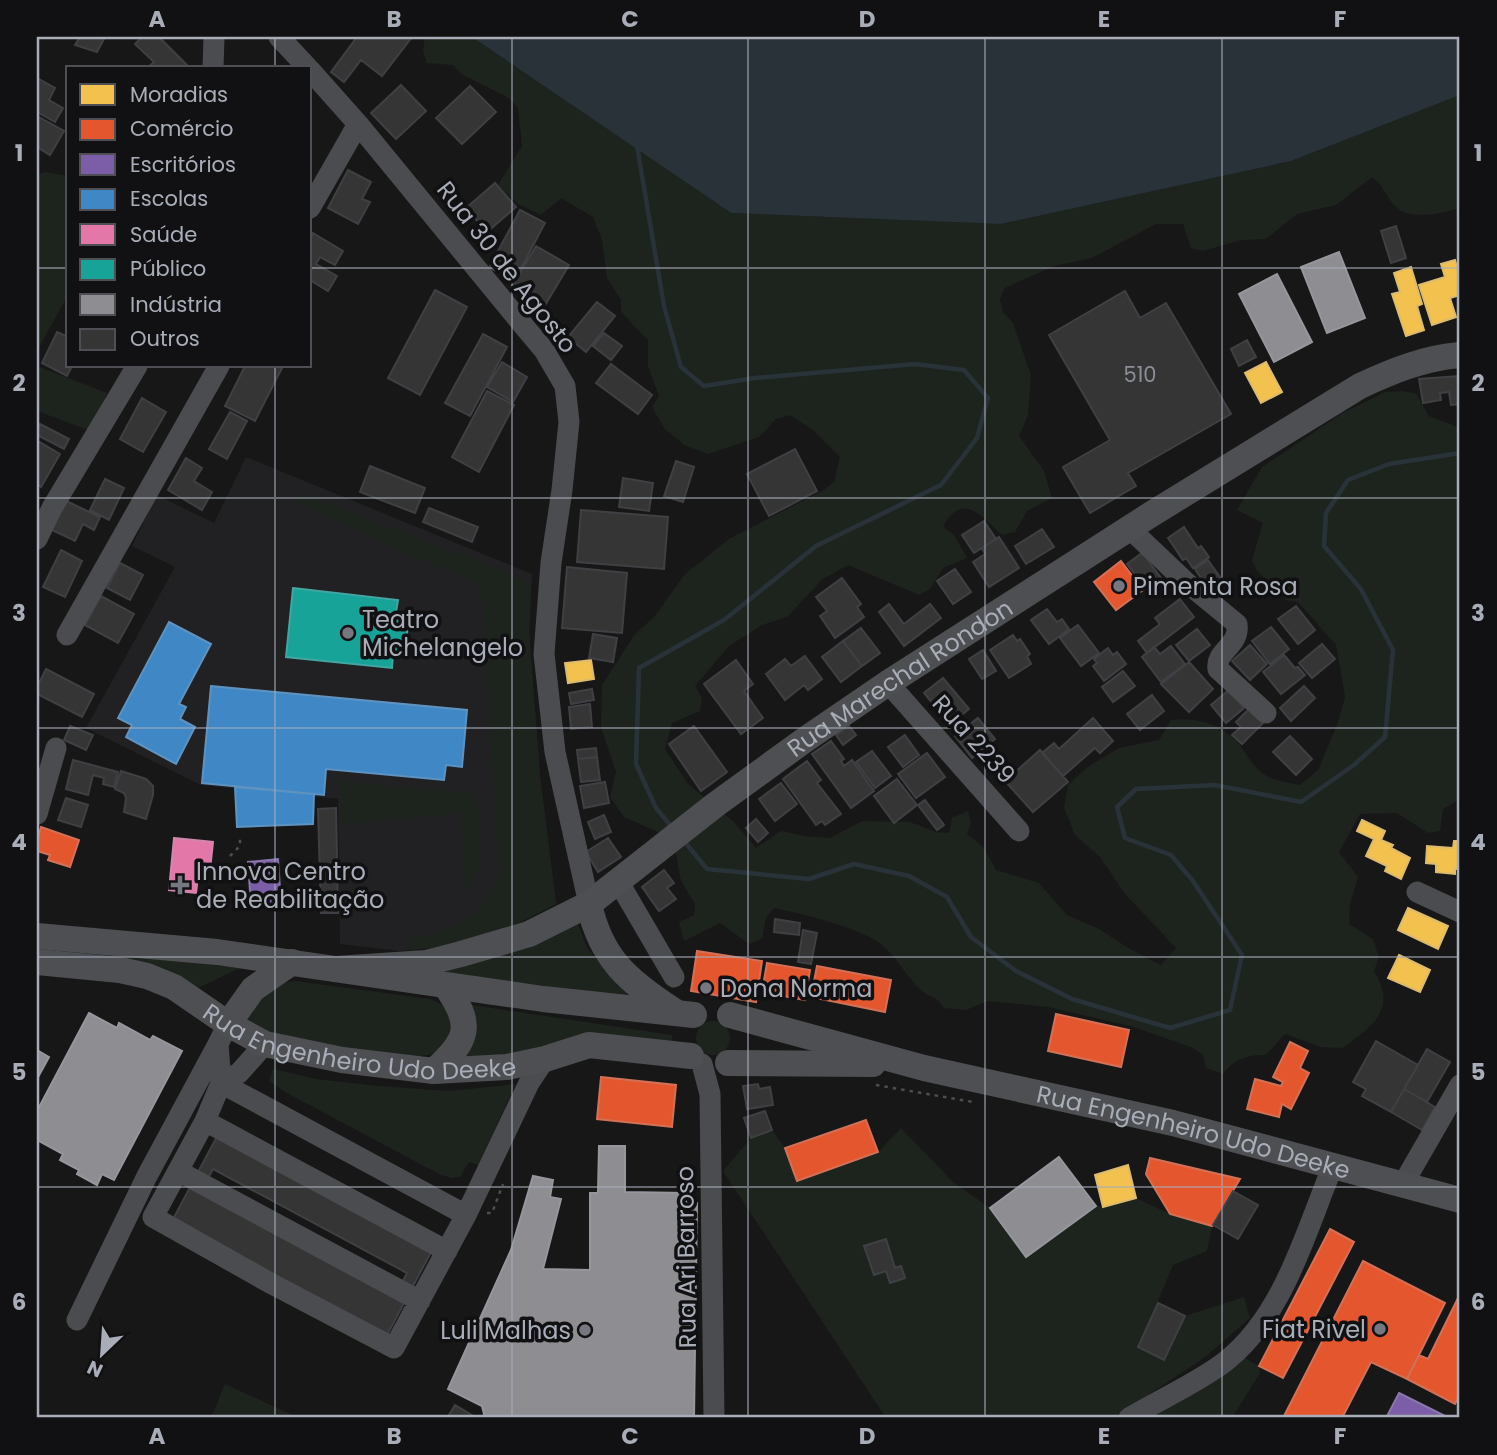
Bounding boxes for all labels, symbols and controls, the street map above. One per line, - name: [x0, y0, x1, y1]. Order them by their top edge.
- text: A: [149, 3, 166, 35]
- text: B: [386, 3, 402, 35]
- text: C: [621, 3, 639, 35]
- text: D: [859, 3, 875, 35]
- text: E: [1098, 3, 1110, 35]
- text: F: [1334, 3, 1346, 35]
- legend: [66, 66, 312, 368]
- text: Moradias: [130, 80, 228, 109]
- text: Comércio: [130, 114, 234, 143]
- text: 1: [15, 137, 23, 169]
- text: 1: [1474, 137, 1482, 169]
- text: Escritórios: [130, 150, 236, 179]
- street label: Rua 30 de Agosto: [429, 174, 585, 360]
- text: Escolas: [130, 184, 208, 213]
- text: Saúde: [130, 220, 197, 249]
- text: Público: [130, 254, 206, 283]
- text: Indústria: [130, 290, 222, 319]
- text: Outros: [130, 324, 200, 353]
- house number: 510: [1123, 360, 1157, 389]
- text: 2: [12, 367, 26, 399]
- text: 2: [1471, 367, 1485, 399]
- place label: Pimenta Rosa: [1133, 570, 1298, 603]
- marker: Pimenta Rosa: [1111, 578, 1127, 594]
- street label: Rua Marechal Rondon: [780, 591, 1019, 764]
- text: 3: [12, 597, 26, 629]
- text: 3: [1471, 597, 1485, 629]
- place label: Teatro Michelangelo: [362, 603, 523, 664]
- marker: Teatro Michelangelo: [340, 625, 356, 641]
- street label: Rua 2239: [925, 687, 1023, 791]
- text: 4: [11, 826, 27, 858]
- text: 4: [1470, 826, 1486, 858]
- place label: Innova Centro de Reabilitação: [196, 855, 384, 916]
- marker: Innova Centro de Reabilitação: [170, 875, 190, 895]
- place label: Dona Norma: [720, 972, 872, 1005]
- marker: Dona Norma: [698, 980, 714, 996]
- street label: Rua Engenheiro Udo Deeke: [197, 995, 519, 1088]
- text: 5: [12, 1056, 26, 1088]
- text: 5: [1471, 1056, 1485, 1088]
- street label: Rua Engenheiro Udo Deeke: [1034, 1077, 1354, 1186]
- street label: Rua Ari Barroso: [668, 1166, 704, 1348]
- text: 6: [12, 1286, 26, 1318]
- text: 6: [1471, 1286, 1485, 1318]
- place label: Fiat Rivel: [1262, 1313, 1366, 1346]
- place label: Luli Malhas: [440, 1314, 571, 1347]
- north arrow: [66, 1318, 136, 1388]
- marker: Fiat Rivel: [1372, 1321, 1388, 1337]
- marker: Luli Malhas: [577, 1322, 593, 1338]
- text: N: [83, 1354, 107, 1384]
- text: A: [149, 1420, 166, 1452]
- text: B: [386, 1420, 402, 1452]
- text: C: [621, 1420, 639, 1452]
- text: D: [859, 1420, 875, 1452]
- text: E: [1098, 1420, 1110, 1452]
- text: F: [1334, 1420, 1346, 1452]

